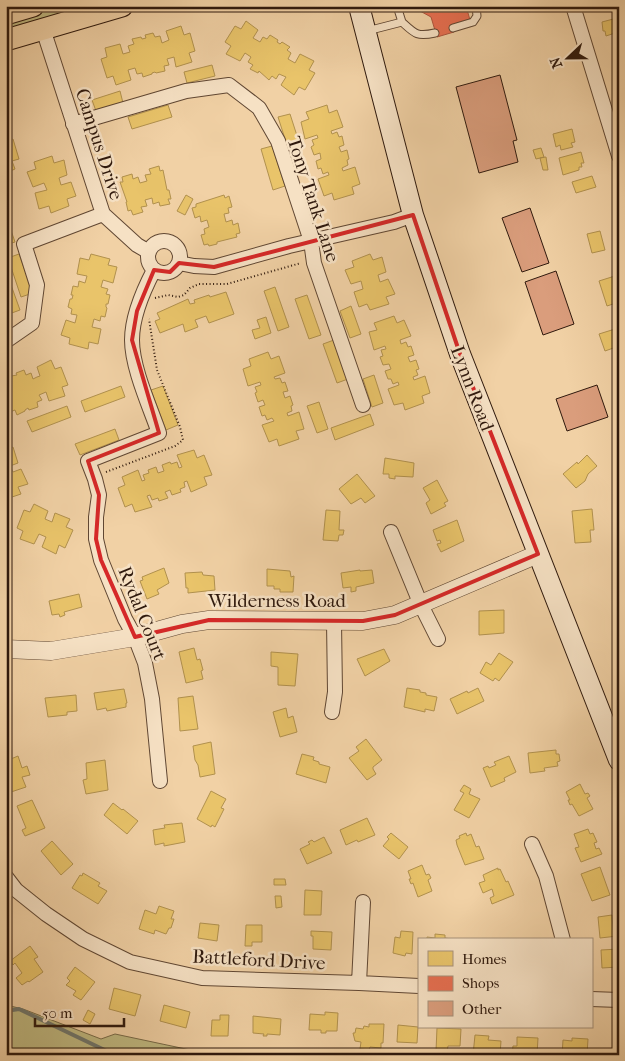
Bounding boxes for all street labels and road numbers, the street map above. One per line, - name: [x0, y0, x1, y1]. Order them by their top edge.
- street label: Campus Drive: [71, 86, 127, 203]
- street label: Tony Tank Lane: [282, 134, 344, 265]
- street label: Lynn Road: [446, 343, 499, 435]
- street label: Rydal Court: [113, 563, 171, 664]
- street label: Wilderness Road: [207, 590, 347, 612]
- street label: Battleford Drive: [192, 946, 326, 974]

